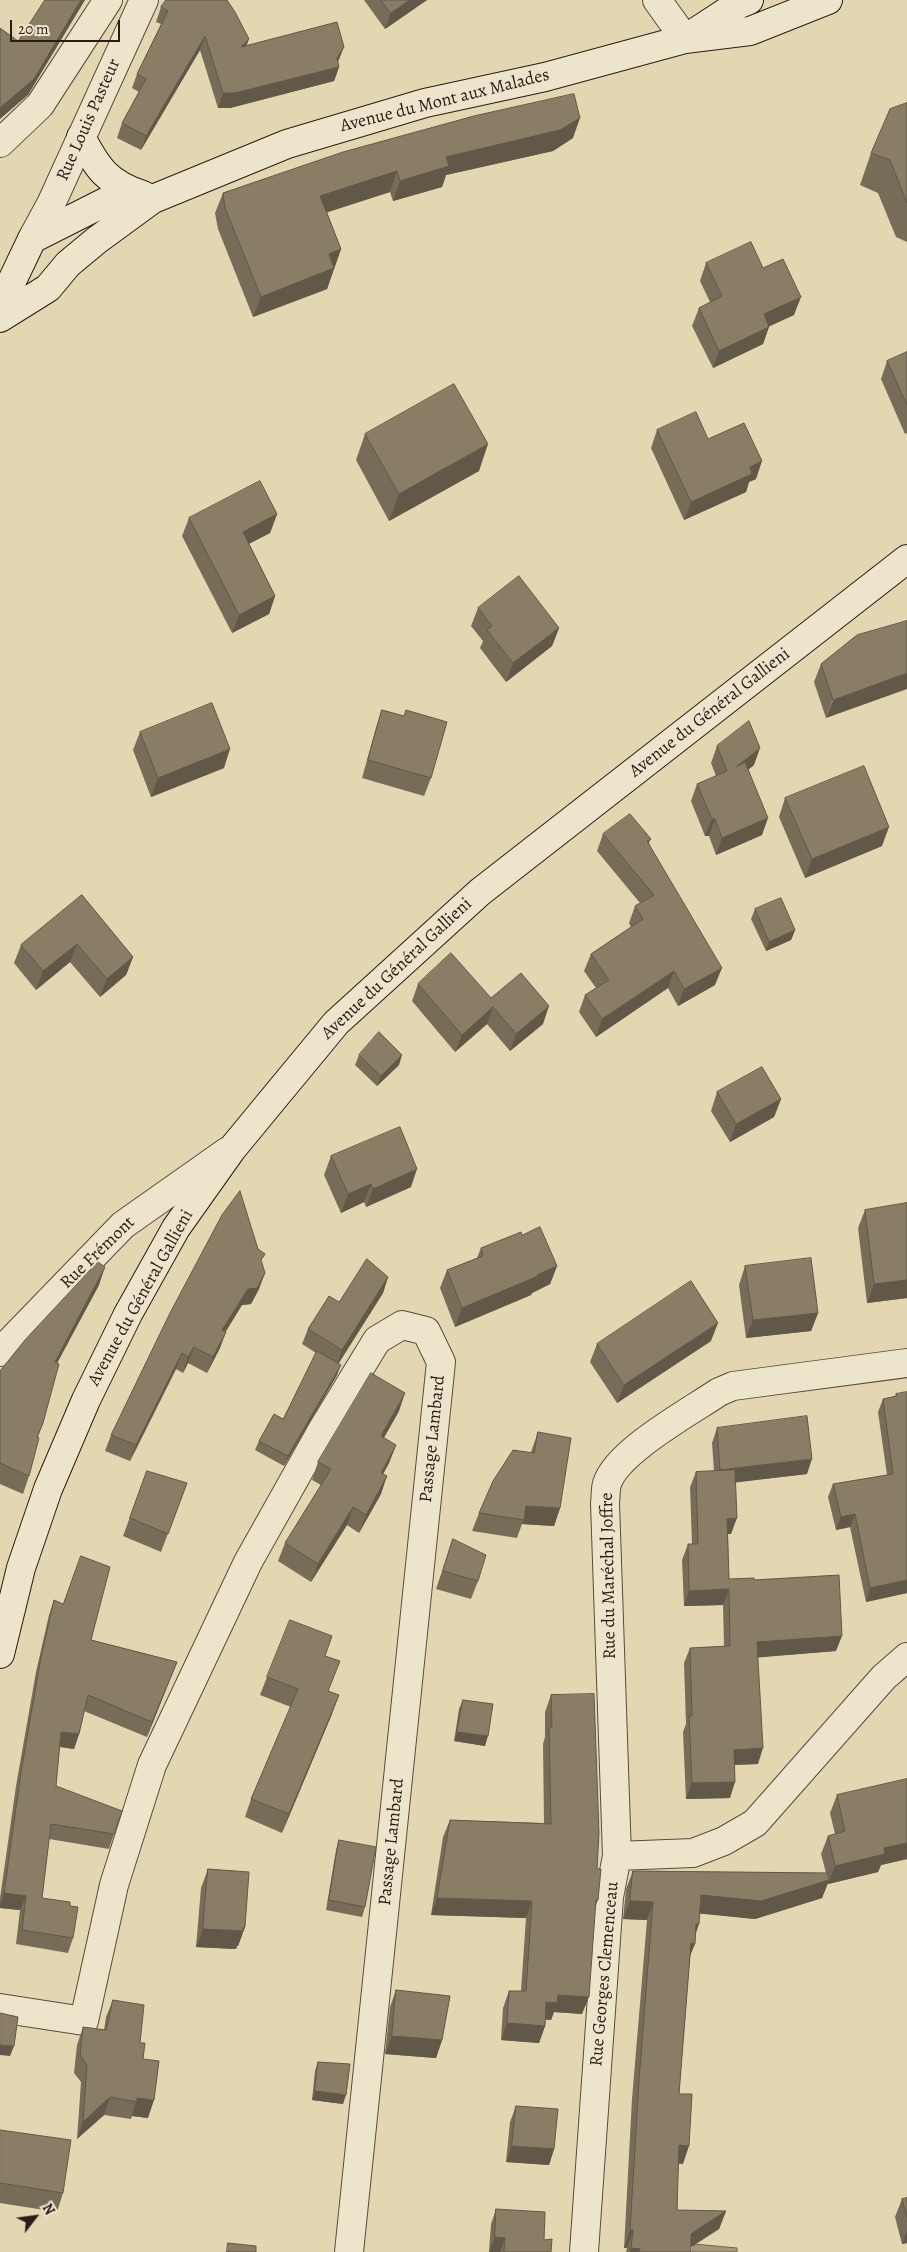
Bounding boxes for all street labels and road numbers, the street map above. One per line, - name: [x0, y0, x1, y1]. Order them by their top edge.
- street label: Rue Louis Pasteur: [52, 56, 126, 184]
- street label: Avenue du Mont aux Malades: [338, 65, 552, 137]
- street label: Avenue du Général Gallieni: [625, 644, 795, 782]
- street label: Avenue du Général Gallieni: [317, 894, 477, 1044]
- street label: Avenue du Général Gallieni: [84, 1206, 198, 1390]
- street label: Rue Frémont: [56, 1212, 140, 1294]
- street label: Passage Lambard: [416, 1374, 450, 1504]
- street label: Rue du Maréchal Joffre: [597, 1492, 621, 1660]
- street label: Passage Lambard: [375, 1777, 409, 1907]
- street label: Rue Georges Clemenceau: [586, 1881, 624, 2067]

